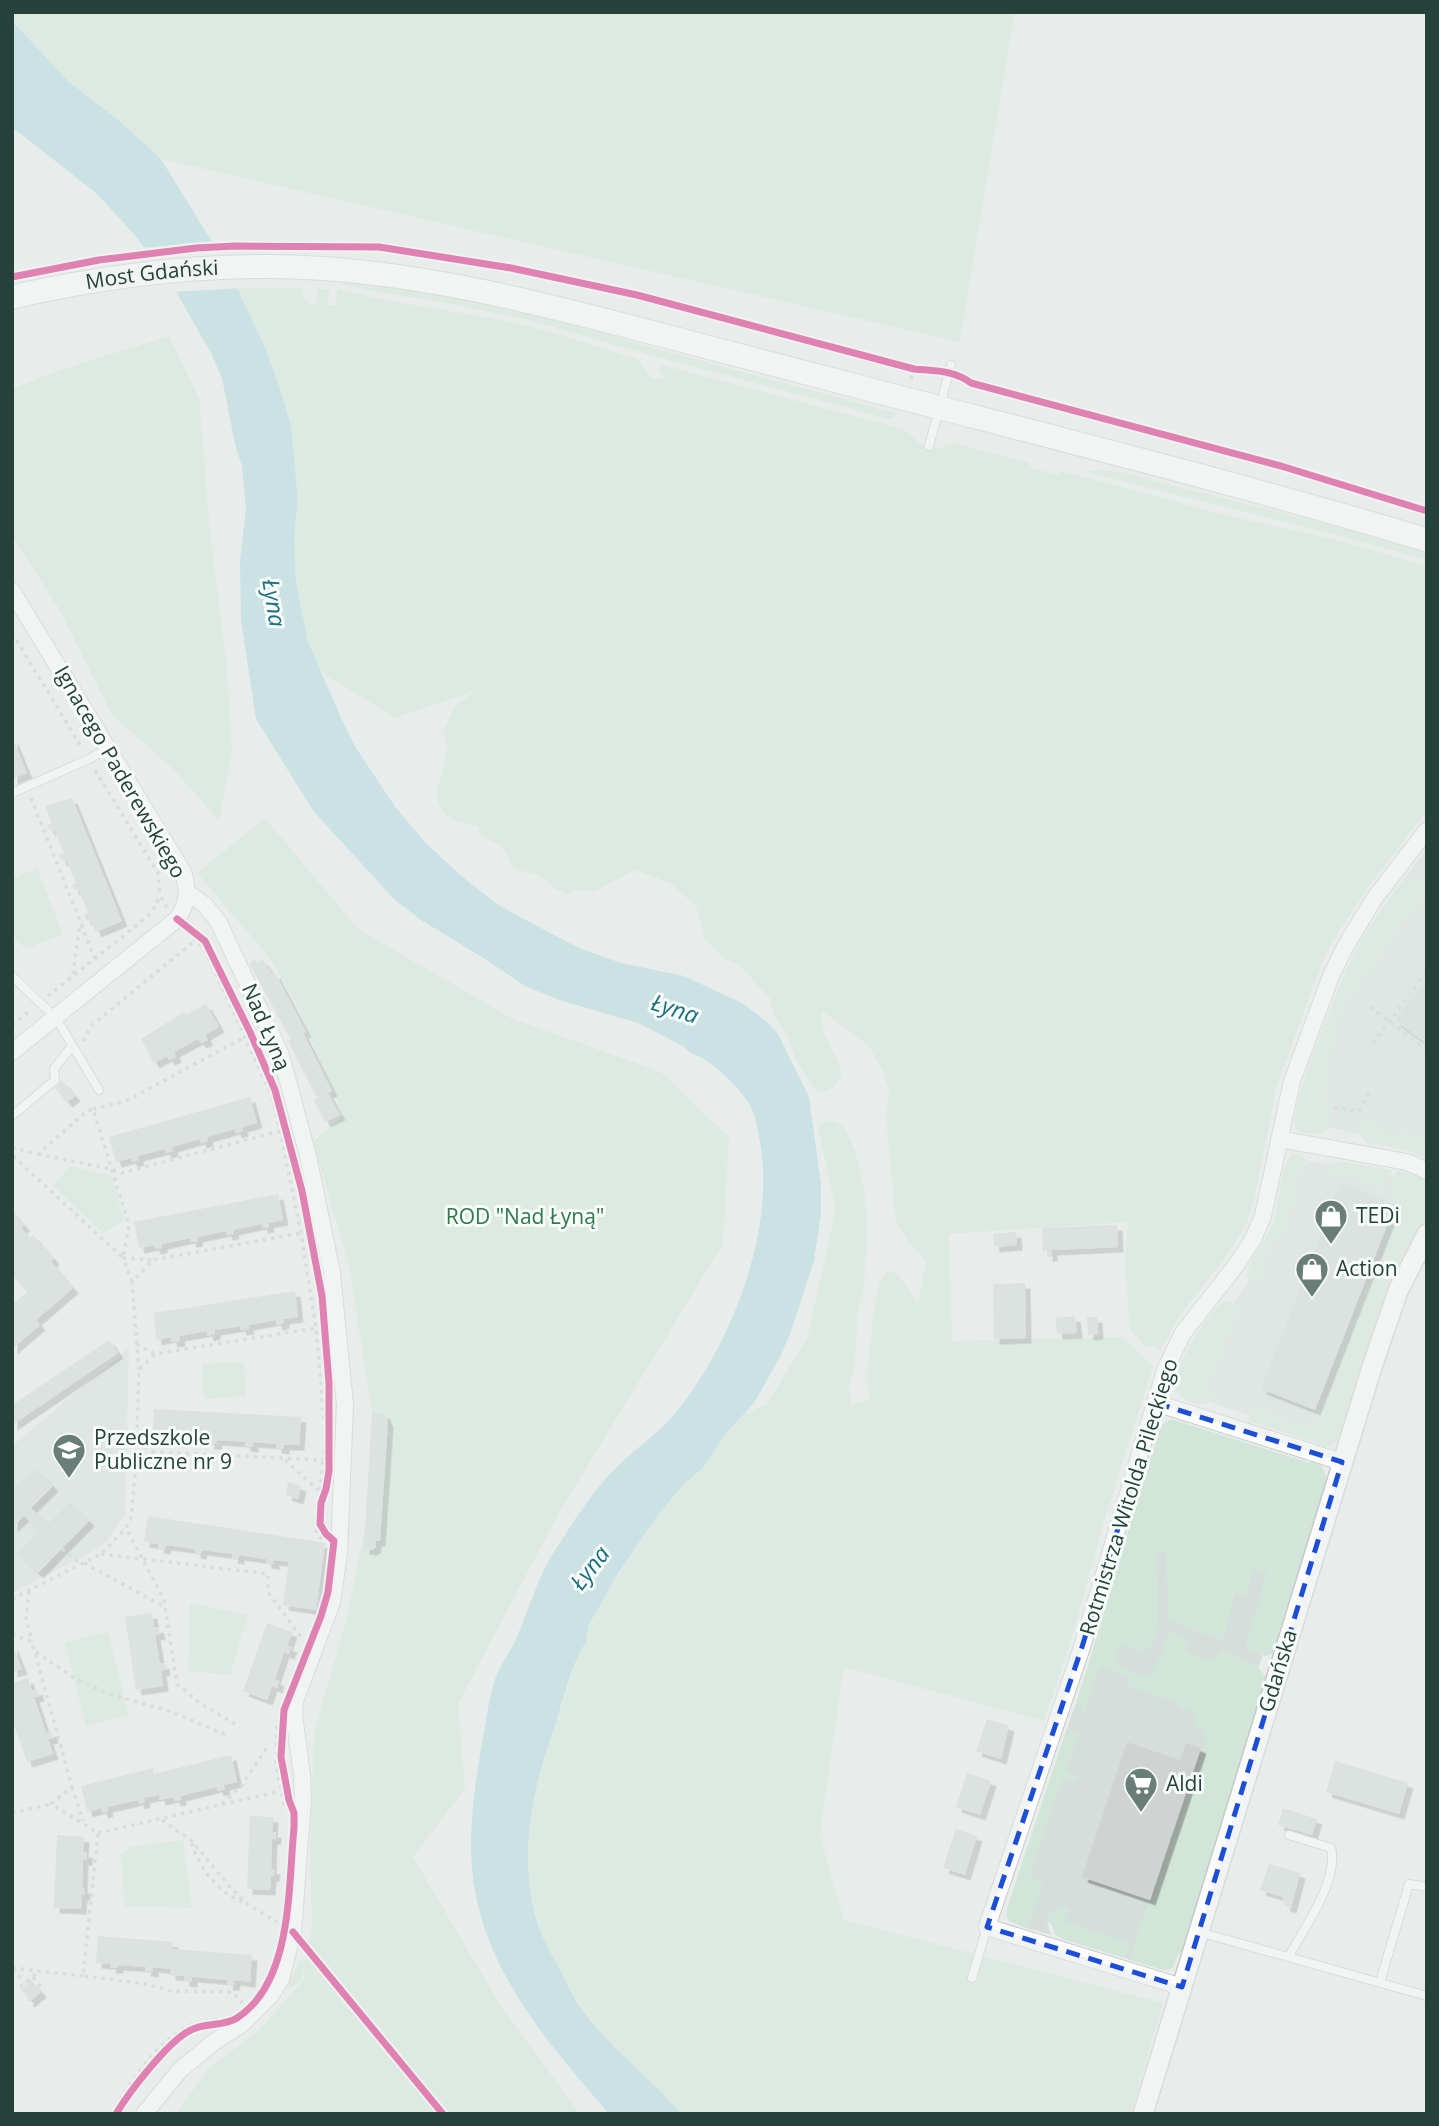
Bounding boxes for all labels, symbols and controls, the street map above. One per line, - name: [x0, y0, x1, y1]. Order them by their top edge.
- street label: Most Gdański: [83, 253, 219, 295]
- water label: Łyna: [255, 577, 295, 629]
- street label: Ignacego Paderewskiego: [49, 660, 193, 883]
- street label: Nad Łyną: [236, 979, 298, 1074]
- water label: Łyna: [648, 985, 703, 1031]
- shop icon: TEDi: [1312, 1197, 1350, 1246]
- place label: TEDi: [1356, 1201, 1400, 1229]
- park label: ROD "Nad Łyną": [446, 1202, 604, 1230]
- shop icon: Action: [1293, 1250, 1331, 1299]
- place label: Action: [1336, 1254, 1398, 1282]
- street label: Rotmistrza Witolda Pileckiego: [1073, 1355, 1184, 1639]
- place label: Przedszkole Publiczne nr 9: [94, 1423, 232, 1475]
- school or university icon: Przedszkole Publiczne nr 9: [50, 1431, 88, 1480]
- water label: Łyna: [562, 1539, 617, 1596]
- street label: Gdańska: [1251, 1626, 1303, 1716]
- supermarket icon: Aldi: [1122, 1765, 1160, 1814]
- place label: Aldi: [1166, 1769, 1203, 1797]

